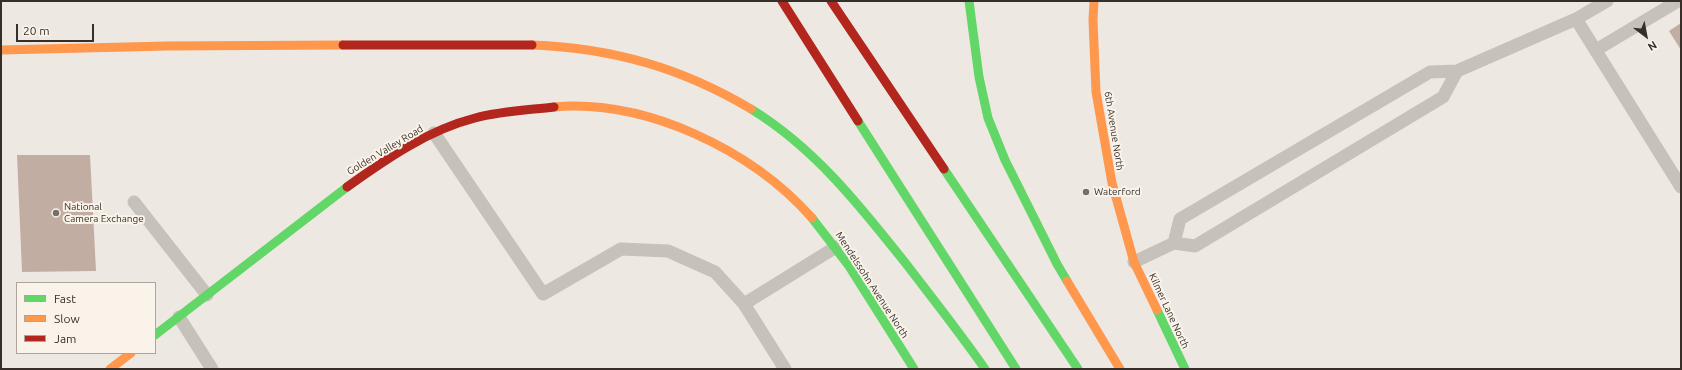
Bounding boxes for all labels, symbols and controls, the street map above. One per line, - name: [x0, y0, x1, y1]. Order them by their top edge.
- scale bar: [18, 16, 96, 42]
- north arrow: [1626, 16, 1666, 56]
- text: 20 m: [23, 24, 50, 37]
- text: N: [1646, 39, 1659, 53]
- street label: 6th Avenue North: [1102, 91, 1126, 171]
- street label: Golden Valley Road: [345, 123, 425, 177]
- place label: Waterford: [1094, 186, 1141, 198]
- marker: Waterford: [1081, 187, 1091, 197]
- place label: National Camera Exchange: [64, 201, 144, 224]
- marker: National Camera Exchange: [51, 208, 61, 218]
- street label: Mendelssohn Avenue North: [833, 230, 911, 340]
- street label: Kilmer Lane North: [1146, 271, 1192, 351]
- legend: [16, 282, 156, 354]
- text: Fast: [54, 292, 76, 305]
- text: Slow: [54, 312, 80, 325]
- text: Jam: [54, 332, 76, 345]

